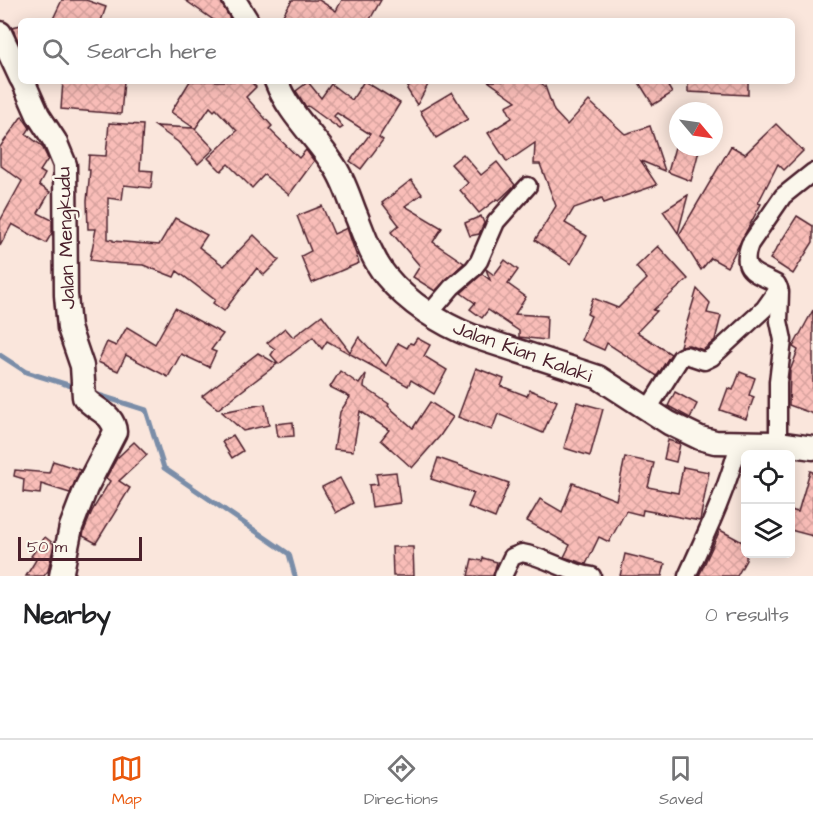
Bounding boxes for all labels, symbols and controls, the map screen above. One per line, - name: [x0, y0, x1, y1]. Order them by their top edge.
- search box: [18, 18, 795, 84]
- icon: search: [39, 35, 72, 68]
- text: Search here: [87, 36, 217, 67]
- north arrow: [669, 102, 723, 156]
- street label: Jalan Mengkudu: [50, 166, 83, 310]
- street label: Jalan Kian Kalaki: [449, 314, 596, 390]
- map controls: [741, 450, 795, 558]
- button: locate: [741, 450, 795, 504]
- button: layers: [741, 504, 795, 558]
- scale bar: [18, 534, 142, 562]
- text: 50 m: [27, 536, 67, 558]
- text: Nearby: [24, 597, 111, 633]
- text: 0 results: [705, 601, 789, 629]
- tab: Map: [110, 752, 143, 810]
- tab: Directions: [364, 752, 438, 810]
- tab: Saved: [659, 752, 703, 810]

